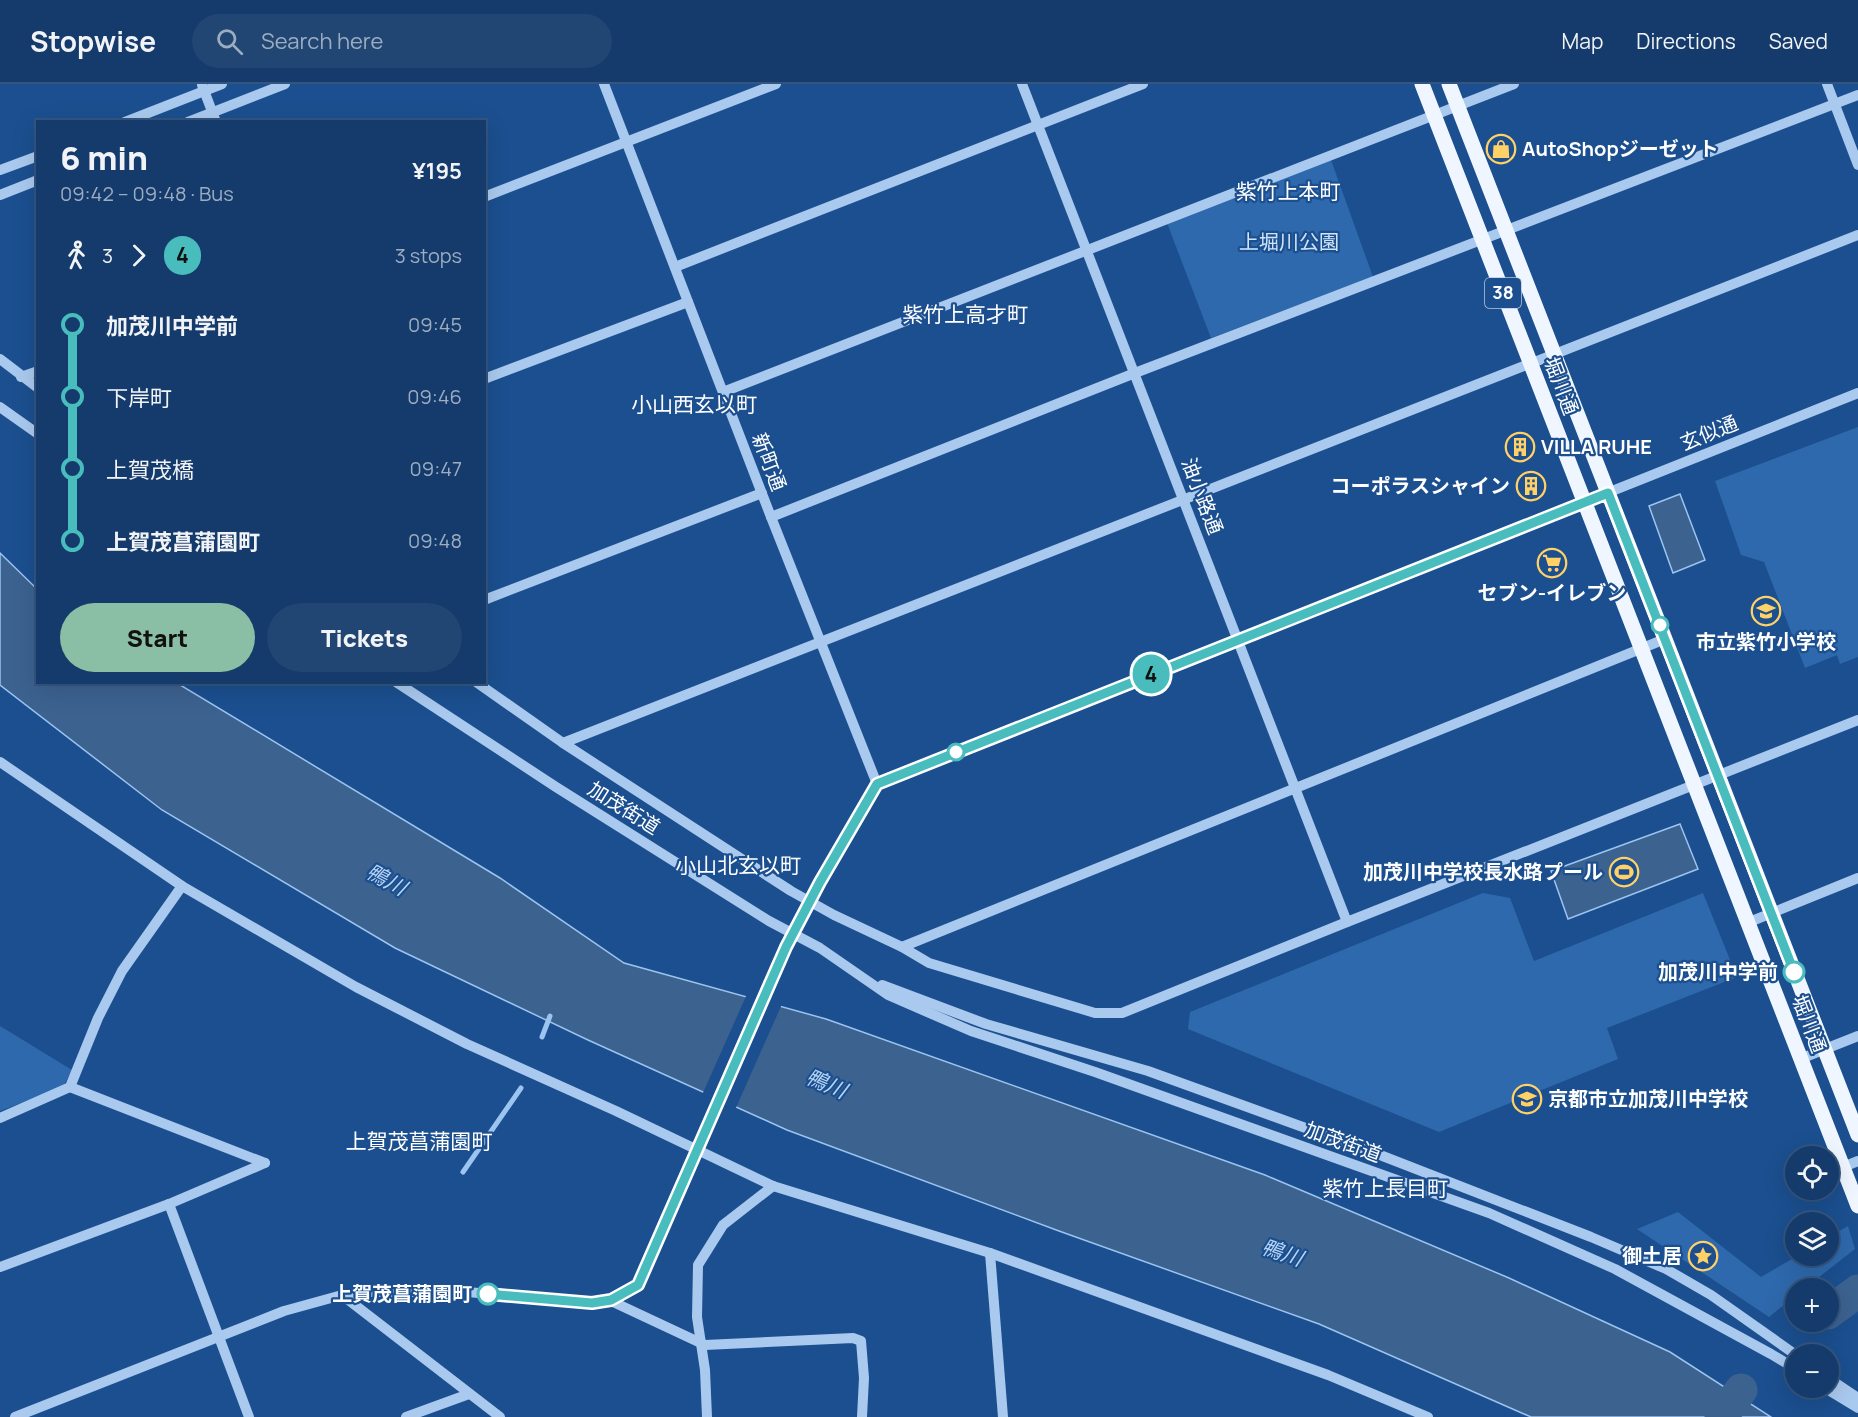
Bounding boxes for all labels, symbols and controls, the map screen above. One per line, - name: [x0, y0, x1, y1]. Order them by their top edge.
- search box: [192, 14, 612, 68]
- text: Stopwise: [30, 22, 156, 60]
- icon: search: [213, 25, 246, 58]
- text: Search here: [261, 26, 383, 56]
- text: Map: [1562, 27, 1603, 55]
- text: Directions: [1636, 27, 1736, 55]
- text: Saved: [1769, 27, 1828, 55]
- shop icon: AutoShopジーゼット: [1485, 133, 1517, 165]
- text: 6 min: [60, 135, 148, 180]
- place label: AutoShopジーゼット: [1522, 135, 1719, 162]
- text: ¥195: [412, 156, 462, 186]
- district label: 紫竹上本町: [1236, 177, 1341, 205]
- text: 09:42 – 09:48 · Bus: [60, 180, 234, 207]
- park label: 上堀川公園: [1239, 228, 1339, 255]
- icon: walk: [60, 239, 93, 272]
- icon: forward: [122, 239, 155, 272]
- text: 4: [176, 241, 189, 269]
- text: 3: [102, 242, 113, 269]
- text: 3 stops: [395, 242, 462, 269]
- road number: 38: [1485, 278, 1521, 308]
- district label: 紫竹上高才町: [902, 300, 1028, 328]
- text: 加茂川中学前: [106, 311, 238, 341]
- text: 09:45: [408, 311, 462, 338]
- street label: 堀川通: [1538, 353, 1585, 419]
- text: 下岸町: [106, 383, 172, 413]
- text: 09:46: [407, 383, 462, 410]
- district label: 小山西玄以町: [631, 390, 757, 418]
- street label: 玄似通: [1676, 409, 1742, 456]
- street label: 新町通: [746, 429, 793, 495]
- building icon: VILLA RUHE: [1504, 431, 1536, 463]
- place label: VILLA RUHE: [1541, 433, 1652, 460]
- street label: 油小路通: [1176, 454, 1229, 538]
- text: 上賀茂橋: [106, 455, 194, 485]
- text: 09:47: [410, 455, 462, 482]
- building icon: コーポラスシャイン: [1515, 470, 1547, 502]
- place label: コーポラスシャイン: [1330, 472, 1510, 499]
- text: 上賀茂菖蒲園町: [106, 527, 260, 557]
- text: 09:48: [408, 527, 462, 554]
- supermarket icon: セブン-イレブン: [1536, 547, 1568, 579]
- place label: セブン-イレブン: [1478, 579, 1626, 606]
- school or university icon: 市立紫竹小学校: [1750, 595, 1782, 627]
- button: Start: [60, 603, 255, 672]
- button: Tickets: [267, 603, 462, 672]
- unlabelled marker: [1651, 616, 1669, 634]
- place label: 市立紫竹小学校: [1696, 628, 1836, 655]
- line badge: 4: [1132, 654, 1170, 694]
- text: 4: [1145, 660, 1157, 688]
- unlabelled marker: [947, 743, 965, 761]
- street label: 加茂街道: [583, 775, 665, 840]
- district label: 小山北玄以町: [675, 851, 801, 879]
- sports icon: 加茂川中学校長水路プール: [1608, 856, 1640, 888]
- water label: 鴨川: [361, 857, 413, 902]
- place label: 加茂川中学校長水路プール: [1363, 858, 1603, 885]
- place label: 加茂川中学前: [1658, 958, 1778, 985]
- marker: 加茂川中学前: [1783, 961, 1805, 983]
- street label: 堀川通: [1786, 991, 1833, 1057]
- water label: 鴨川: [802, 1062, 853, 1105]
- school or university icon: 京都市立加茂川中学校: [1511, 1083, 1543, 1115]
- place label: 京都市立加茂川中学校: [1548, 1085, 1748, 1112]
- street label: 加茂街道: [1301, 1115, 1385, 1168]
- district label: 上賀茂菖蒲園町: [346, 1127, 493, 1155]
- map controls: [1785, 1146, 1839, 1398]
- button: locate: [1785, 1146, 1839, 1200]
- district label: 紫竹上長目町: [1322, 1174, 1448, 1202]
- button: layers: [1785, 1212, 1839, 1266]
- water label: 鴨川: [1258, 1232, 1309, 1273]
- place icon: 御土居: [1687, 1240, 1719, 1272]
- place label: 御土居: [1622, 1242, 1682, 1269]
- button: +: [1785, 1278, 1839, 1332]
- place label: 上賀茂菖蒲園町: [332, 1280, 472, 1307]
- marker: 上賀茂菖蒲園町: [477, 1283, 499, 1305]
- button: −: [1785, 1344, 1839, 1398]

